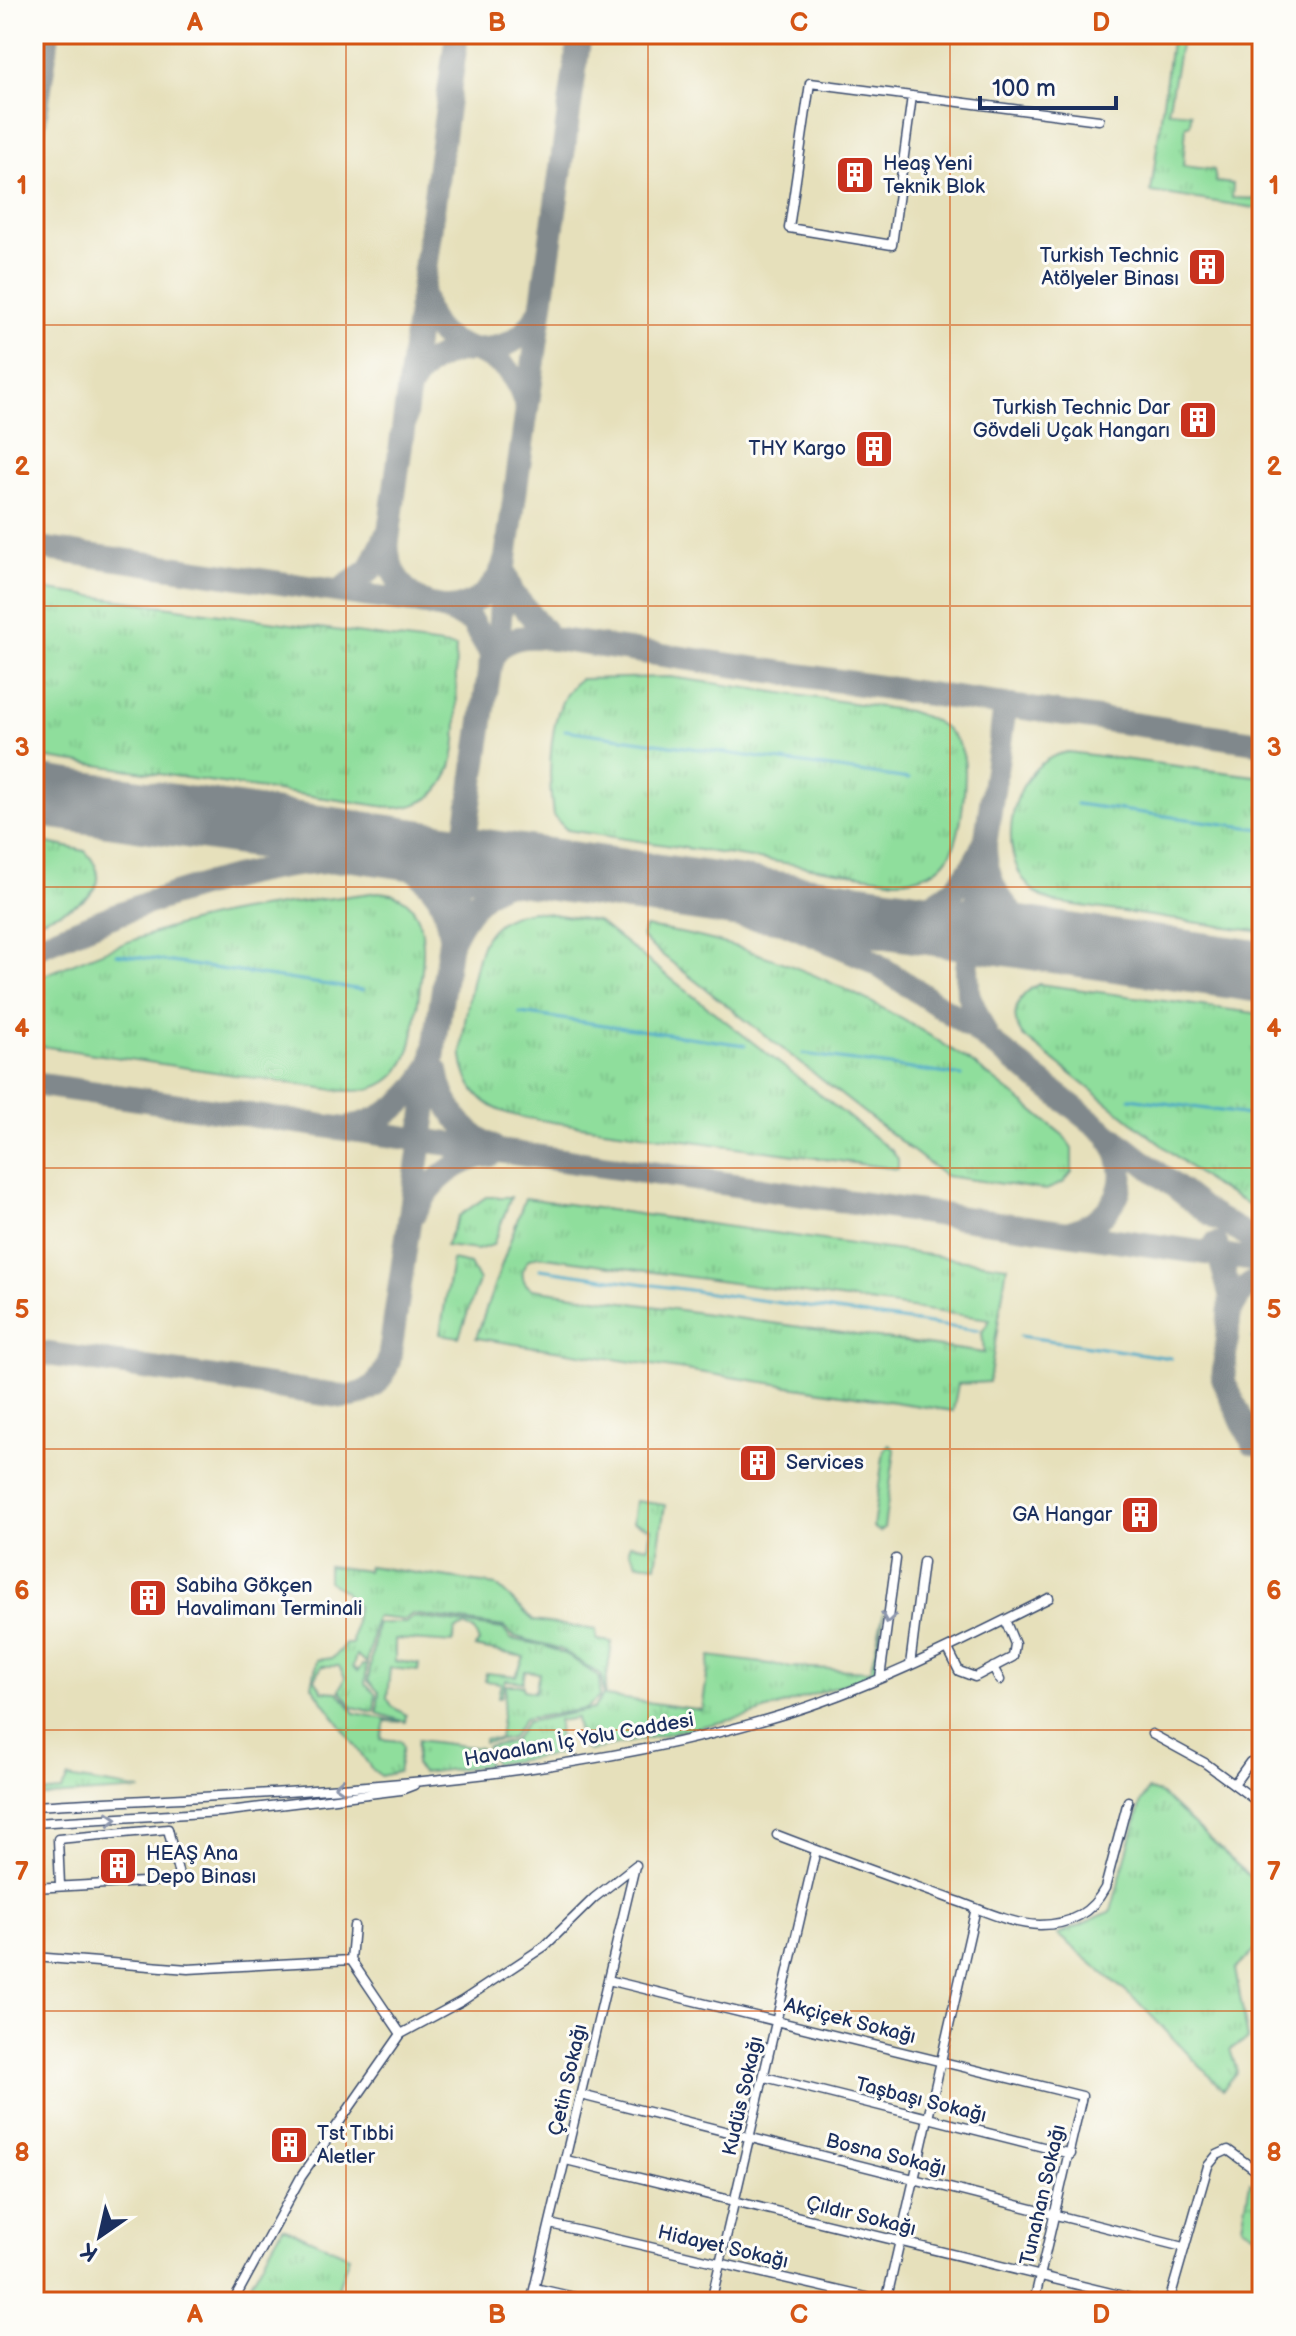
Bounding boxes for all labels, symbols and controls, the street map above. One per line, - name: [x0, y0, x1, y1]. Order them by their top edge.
- text: A: [186, 8, 203, 39]
- text: B: [488, 8, 506, 39]
- text: C: [790, 8, 808, 39]
- text: D: [1092, 8, 1110, 39]
- scale bar: [980, 60, 1116, 110]
- text: 100 m: [992, 74, 1056, 103]
- place label: Heaş Yeni Teknik Blok: [883, 152, 985, 199]
- building icon: Heaş Yeni Teknik Blok: [834, 154, 876, 196]
- text: 1: [17, 171, 27, 202]
- text: 1: [1269, 171, 1279, 202]
- place label: Turkish Technic Atölyeler Binası: [1040, 244, 1179, 291]
- building icon: Turkish Technic Atölyeler Binası: [1186, 246, 1228, 288]
- place label: Turkish Technic Dar Gövdeli Uçak Hangarı: [973, 396, 1171, 443]
- building icon: Turkish Technic Dar Gövdeli Uçak Hangarı: [1177, 399, 1219, 441]
- building icon: THY Kargo: [853, 428, 895, 470]
- place label: THY Kargo: [749, 437, 846, 461]
- text: 2: [14, 452, 30, 483]
- text: 2: [1266, 452, 1282, 483]
- text: 3: [14, 733, 30, 764]
- text: 3: [1266, 733, 1282, 764]
- text: 4: [14, 1014, 30, 1045]
- text: 4: [1266, 1014, 1282, 1045]
- text: 5: [14, 1295, 30, 1326]
- text: 5: [1266, 1295, 1282, 1326]
- building icon: Services: [737, 1442, 779, 1484]
- place label: Services: [786, 1451, 864, 1475]
- building icon: GA Hangar: [1119, 1494, 1161, 1536]
- place label: GA Hangar: [1012, 1503, 1113, 1527]
- place label: Sabiha Gökçen Havalimanı Terminali: [176, 1574, 362, 1621]
- text: 6: [14, 1576, 30, 1607]
- text: 6: [1266, 1576, 1282, 1607]
- building icon: Sabiha Gökçen Havalimanı Terminali: [127, 1577, 169, 1619]
- one-way arrow: [880, 1611, 897, 1625]
- street label: Havaalanı İç Yolu Caddesi: [462, 1707, 696, 1772]
- one-way arrow: [333, 1777, 346, 1794]
- one-way arrow: [106, 1811, 119, 1828]
- place label: HEAŞ Ana Depo Binası: [146, 1842, 256, 1889]
- building icon: HEAŞ Ana Depo Binası: [97, 1845, 139, 1887]
- text: 7: [15, 1857, 29, 1888]
- text: 7: [1267, 1857, 1281, 1888]
- street label: Akçiçek Sokağı: [782, 1993, 918, 2049]
- street label: Çetin Sokağı: [544, 2022, 592, 2138]
- street label: Kudüs Sokağı: [718, 2034, 768, 2158]
- street label: Taşbaşı Sokağı: [853, 2072, 989, 2128]
- place label: Tst Tıbbi Aletler: [317, 2122, 394, 2169]
- street label: Tunahan Sokağı: [1015, 2122, 1071, 2268]
- building icon: Tst Tıbbi Aletler: [268, 2124, 310, 2166]
- street label: Bosna Sokağı: [823, 2128, 949, 2182]
- text: 8: [14, 2138, 30, 2169]
- text: 8: [1266, 2138, 1282, 2169]
- street label: Çıldır Sokağı: [804, 2191, 918, 2241]
- north arrow: [60, 2196, 140, 2276]
- street label: Hidayet Sokağı: [655, 2220, 791, 2274]
- text: K: [76, 2236, 103, 2267]
- text: A: [186, 2300, 203, 2331]
- text: B: [488, 2300, 506, 2331]
- text: C: [790, 2300, 808, 2331]
- text: D: [1092, 2300, 1110, 2331]

